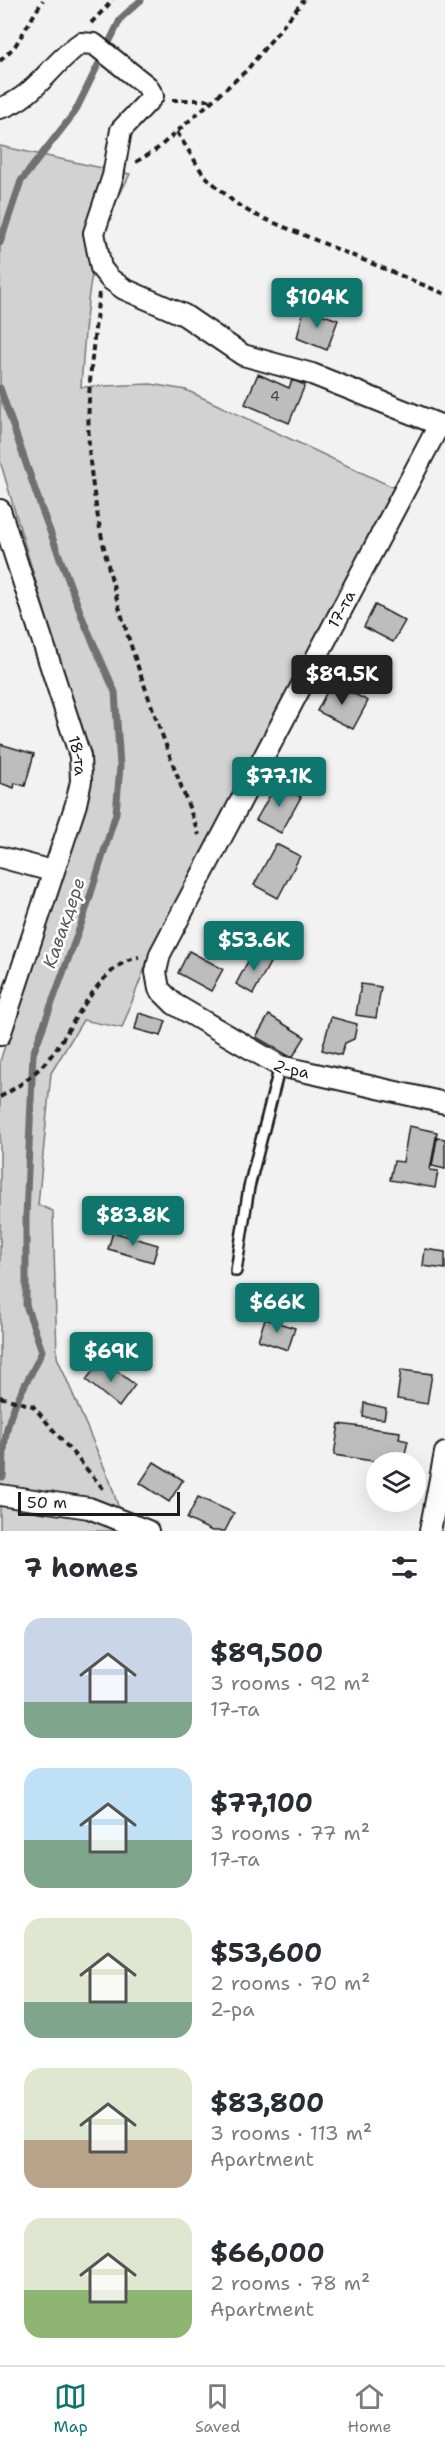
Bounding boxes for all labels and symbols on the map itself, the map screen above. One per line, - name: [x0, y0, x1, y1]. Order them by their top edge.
- pin: $104K: [275, 278, 359, 329]
- house number: 4: [270, 387, 280, 405]
- street label: 17-та: [323, 587, 360, 632]
- pin: $89.5K: [293, 655, 391, 706]
- street label: 18-та: [63, 733, 91, 776]
- pin: $77.1K: [230, 757, 328, 808]
- water label: Кавакдере: [37, 875, 91, 971]
- pin: $53.6K: [205, 921, 303, 972]
- street label: 2-ра: [270, 1055, 312, 1083]
- pin: $83.8K: [84, 1196, 182, 1247]
- pin: $66K: [241, 1283, 313, 1334]
- pin: $69K: [75, 1332, 147, 1383]
- scale bar: [18, 1489, 180, 1516]

